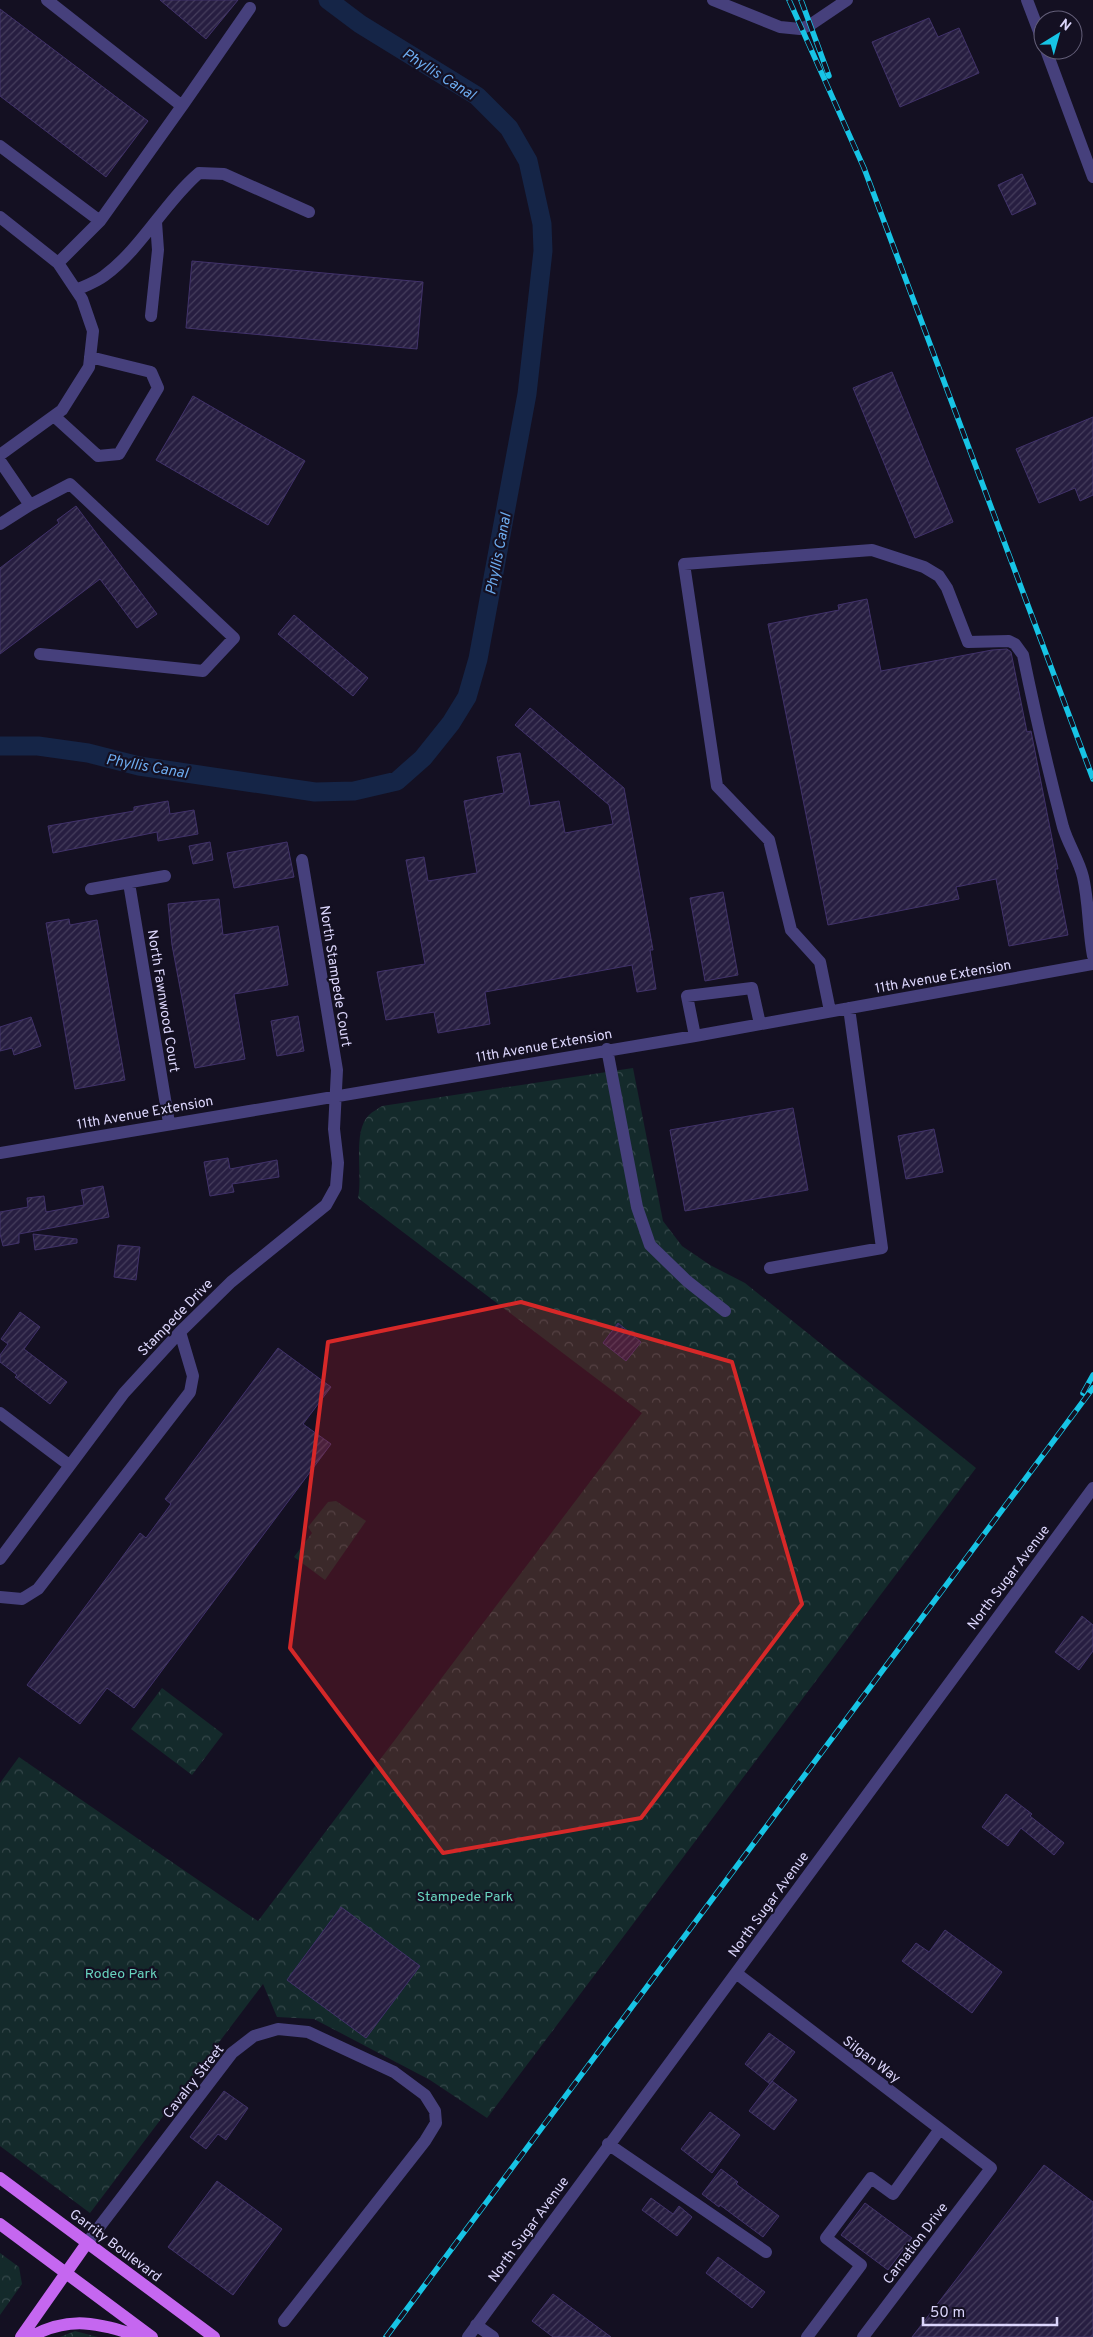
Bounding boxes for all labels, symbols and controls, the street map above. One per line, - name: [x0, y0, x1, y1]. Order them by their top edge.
- north arrow: [1033, 10, 1083, 60]
- text: N: [1056, 16, 1074, 36]
- water label: Phyllis Canal: [398, 45, 479, 106]
- water label: Phyllis Canal: [482, 511, 517, 597]
- water label: Phyllis Canal: [104, 751, 190, 784]
- street label: North Stampede Court: [315, 904, 354, 1048]
- street label: North Fawnwood Court: [143, 929, 182, 1074]
- street label: 11th Avenue Extension: [874, 957, 1013, 998]
- street label: 11th Avenue Extension: [475, 1026, 614, 1067]
- street label: 11th Avenue Extension: [76, 1093, 215, 1134]
- street label: Stampede Drive: [135, 1276, 217, 1360]
- street label: North Sugar Avenue: [964, 1522, 1054, 1633]
- street label: North Sugar Avenue: [725, 1849, 813, 1961]
- park label: Stampede Park: [417, 1889, 513, 1906]
- park label: Rodeo Park: [85, 1966, 157, 1983]
- street label: Silgan Way: [839, 2033, 903, 2088]
- street label: Cavalry Street: [160, 2042, 228, 2122]
- street label: North Sugar Avenue: [485, 2174, 573, 2286]
- street label: Carnation Drive: [880, 2200, 952, 2288]
- street label: Garrity Boulevard: [66, 2206, 164, 2286]
- scale bar: [923, 2294, 1057, 2326]
- text: 50 m: [930, 2304, 965, 2323]

